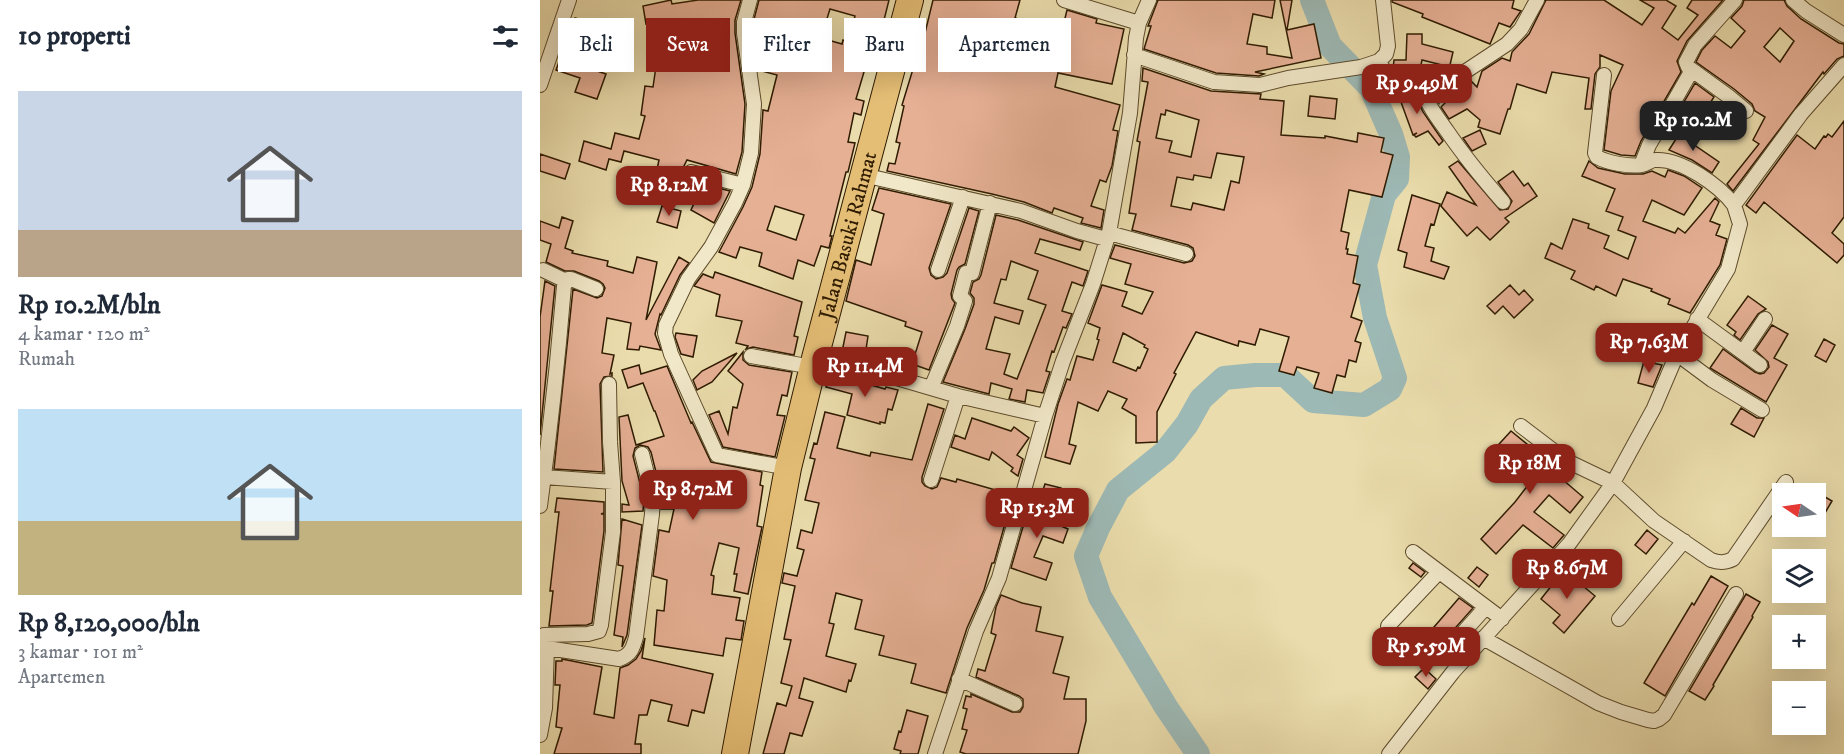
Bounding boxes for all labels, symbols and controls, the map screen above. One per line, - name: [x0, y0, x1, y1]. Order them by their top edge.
- chip: Beli: [558, 18, 634, 72]
- chip: Sewa: [646, 18, 730, 72]
- chip: Filter: [742, 18, 832, 72]
- chip: Baru: [844, 18, 926, 72]
- chip: Apartemen: [938, 18, 1071, 72]
- text: 10 properti: [18, 20, 131, 53]
- icon: filters: [489, 20, 522, 53]
- pin: Rp 9.49M: [1355, 64, 1479, 115]
- text: Rp 9.49M: [1376, 71, 1458, 96]
- pin: Rp 10.2M: [1631, 101, 1755, 152]
- text: Rp 10.2M: [1654, 108, 1732, 133]
- icon: home: [216, 130, 324, 238]
- street label: Jalan Basuki Rahmat: [813, 149, 883, 324]
- pin: Rp 8.12M: [607, 166, 731, 217]
- text: Rp 8.12M: [630, 173, 708, 198]
- text: Rp 10.2M/bln: [18, 289, 161, 322]
- text: 4 kamar · 120 m²: [18, 322, 150, 347]
- pin: Rp 7.63M: [1587, 323, 1711, 374]
- text: Rp 7.63M: [1610, 330, 1688, 355]
- text: Rumah: [18, 347, 75, 372]
- pin: Rp 11.4M: [803, 347, 927, 398]
- text: Rp 11.4M: [826, 354, 904, 379]
- pin: Rp 18M: [1481, 444, 1579, 495]
- icon: home: [216, 448, 324, 556]
- text: Rp 18M: [1498, 451, 1562, 476]
- pin: Rp 8.72M: [631, 470, 755, 521]
- text: Rp 8.72M: [653, 477, 733, 502]
- north arrow: [1772, 483, 1826, 537]
- map controls: [1772, 483, 1826, 735]
- pin: Rp 15.3M: [975, 488, 1099, 539]
- text: Rp 15.3M: [1000, 495, 1074, 520]
- pin: Rp 8.67M: [1505, 549, 1629, 600]
- button: layers: [1772, 549, 1826, 603]
- text: Rp 8.67M: [1526, 556, 1608, 581]
- text: Rp 8,120,000/bln: [18, 607, 200, 640]
- button: +: [1772, 615, 1826, 669]
- pin: Rp 5.59M: [1364, 627, 1488, 678]
- text: Rp 5.59M: [1386, 634, 1466, 659]
- text: 3 kamar · 101 m²: [18, 640, 143, 665]
- text: Apartemen: [18, 665, 105, 690]
- button: −: [1772, 681, 1826, 735]

